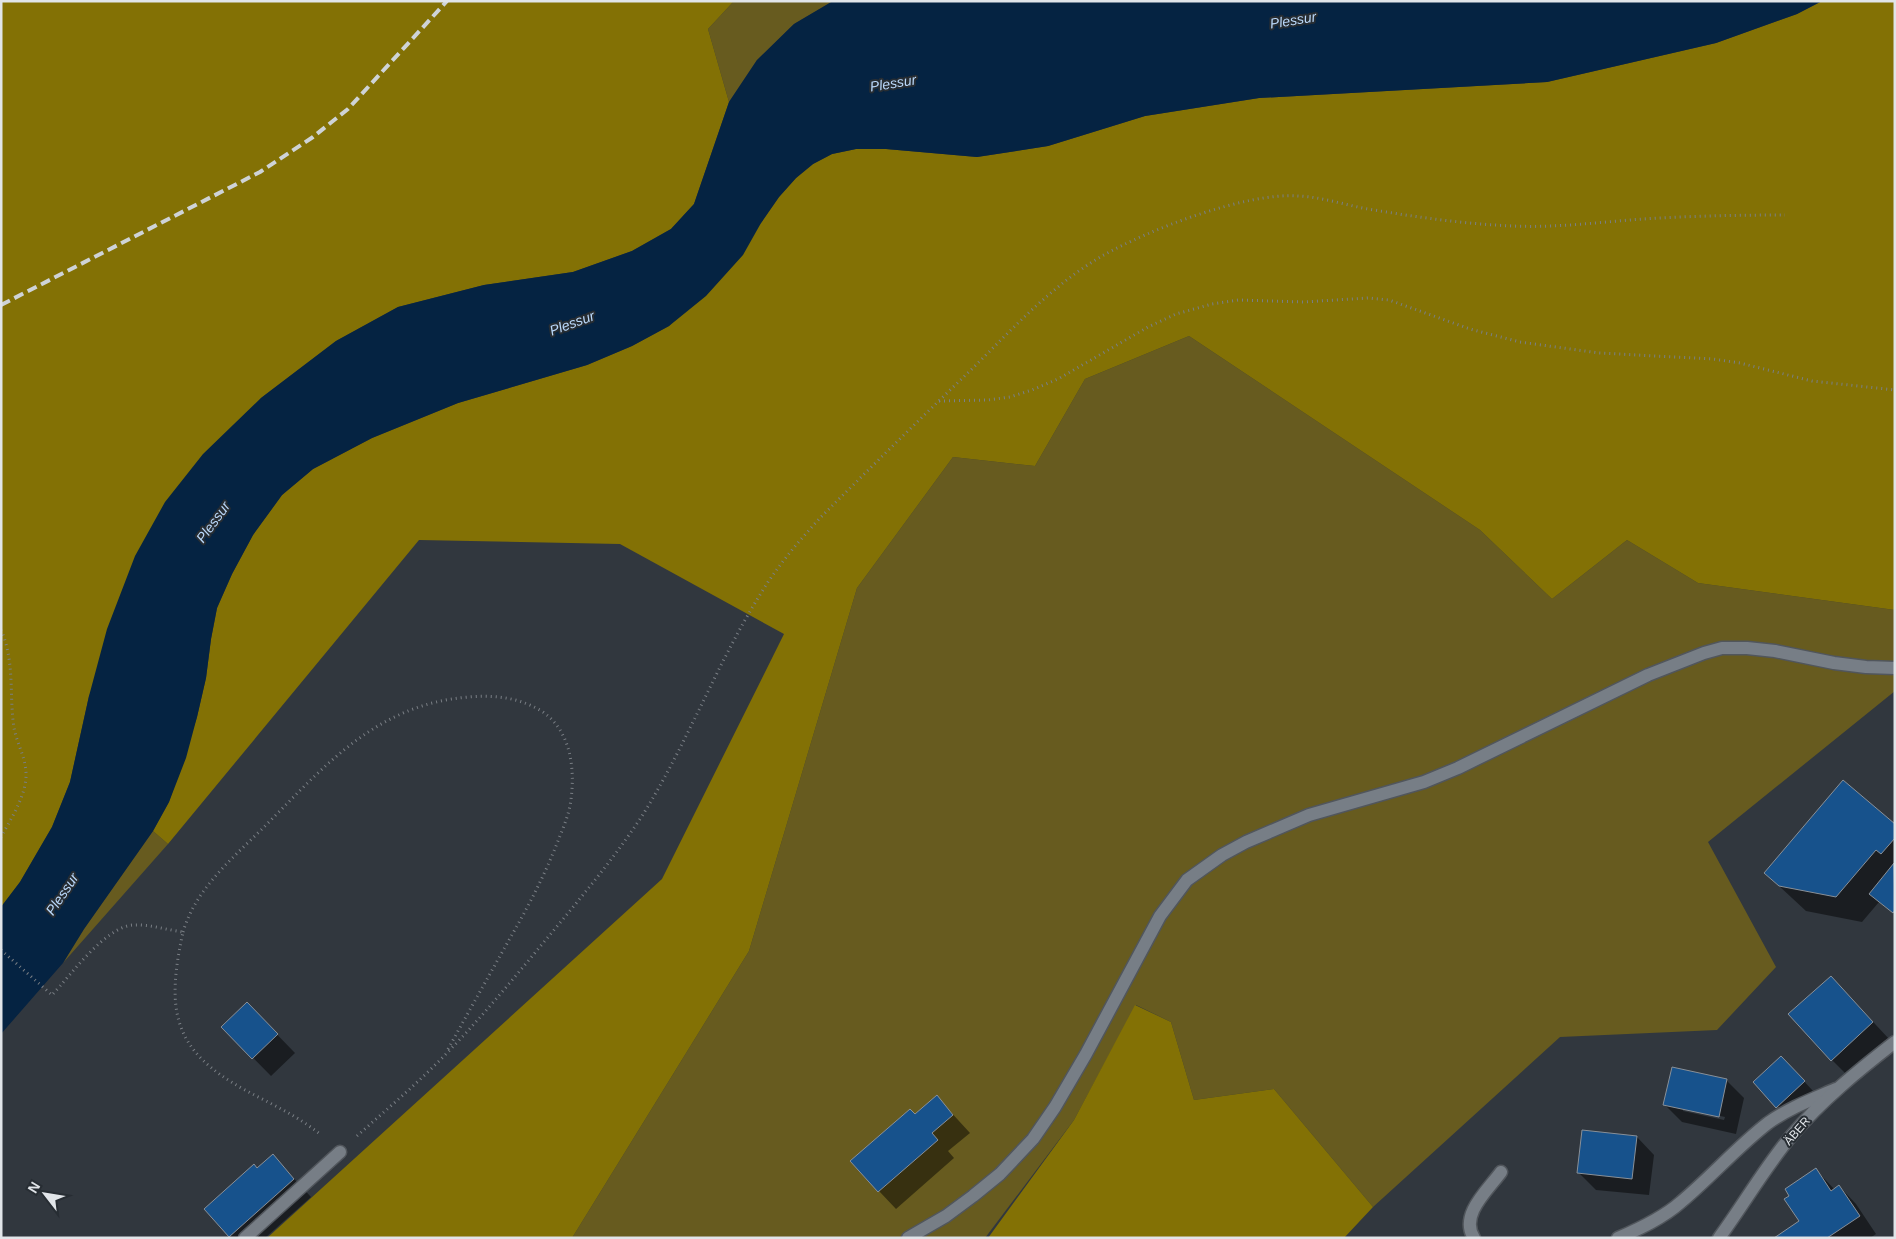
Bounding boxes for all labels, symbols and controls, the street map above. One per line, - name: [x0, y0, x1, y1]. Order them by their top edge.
- water label: Plessur: [1269, 8, 1319, 32]
- water label: Plessur: [869, 71, 919, 95]
- water label: Plessur: [547, 307, 598, 339]
- water label: Plessur: [193, 497, 234, 546]
- water label: Plessur: [42, 869, 82, 918]
- street label: ÄBER: [1781, 1114, 1813, 1148]
- north arrow: [20, 1169, 70, 1219]
- text: N: [24, 1179, 43, 1196]

